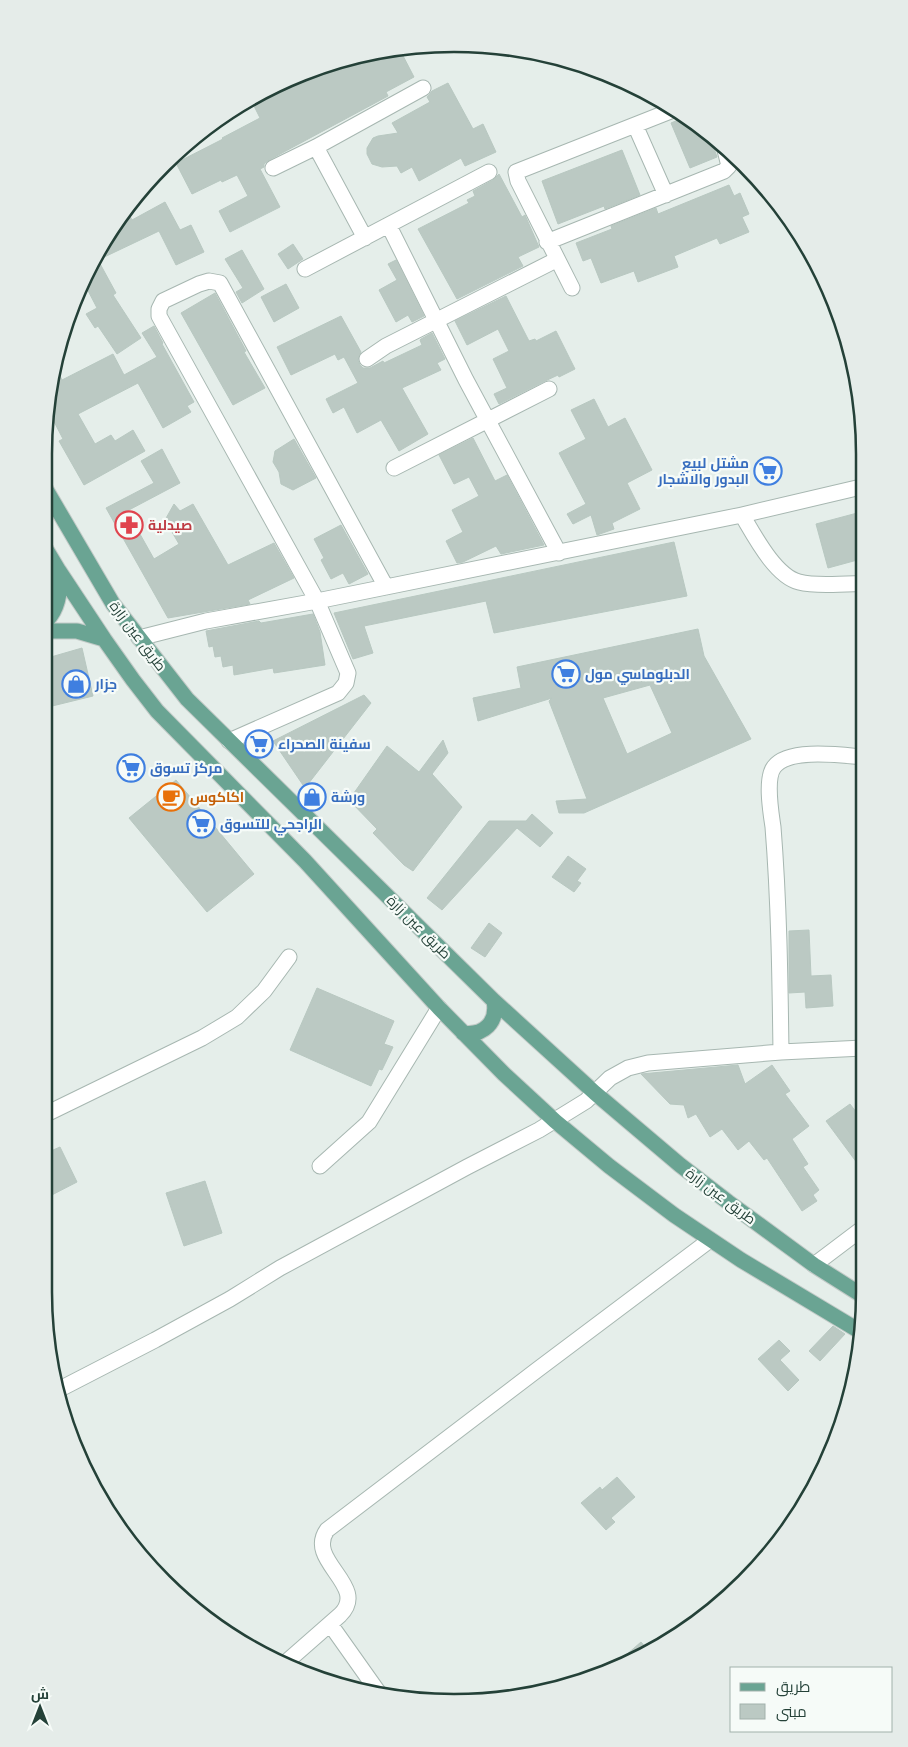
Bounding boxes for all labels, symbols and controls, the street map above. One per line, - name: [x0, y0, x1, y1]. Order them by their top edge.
- place label: مشتل لبيع البدور والاشجار: [657, 455, 749, 488]
- supermarket icon: مشتل لبيع البدور والاشجار: [753, 456, 783, 486]
- pharmacy icon: صيدلية: [114, 510, 144, 540]
- place label: صيدلية: [148, 517, 192, 533]
- street label: طريق عين زارة: [106, 598, 169, 675]
- supermarket icon: الدبلوماسي مول: [551, 659, 581, 689]
- place label: الدبلوماسي مول: [585, 666, 690, 685]
- shop icon: جزار: [61, 669, 91, 699]
- place label: جزار: [94, 676, 117, 693]
- supermarket icon: سفينة الصحراء: [244, 729, 274, 759]
- place label: سفينة الصحراء: [278, 736, 371, 753]
- supermarket icon: مركز تسوق: [116, 753, 146, 783]
- place label: مركز تسوق: [150, 760, 222, 777]
- cafe icon: اكاكوس: [156, 782, 186, 812]
- shop icon: ورشة: [297, 782, 327, 812]
- place label: اكاكوس: [190, 789, 244, 806]
- place label: ورشة: [331, 789, 365, 806]
- supermarket icon: الراجحي للتسوق: [186, 809, 216, 839]
- place label: الراجحي للتسوق: [220, 816, 322, 836]
- street label: طريق عين زارة: [383, 892, 454, 963]
- street label: طريق عين زارة: [682, 1165, 759, 1228]
- legend: [730, 1667, 893, 1732]
- text: طريق: [776, 1678, 810, 1697]
- north arrow: [15, 1682, 65, 1732]
- text: ش: [31, 1686, 49, 1703]
- text: مبنى: [776, 1703, 807, 1722]

